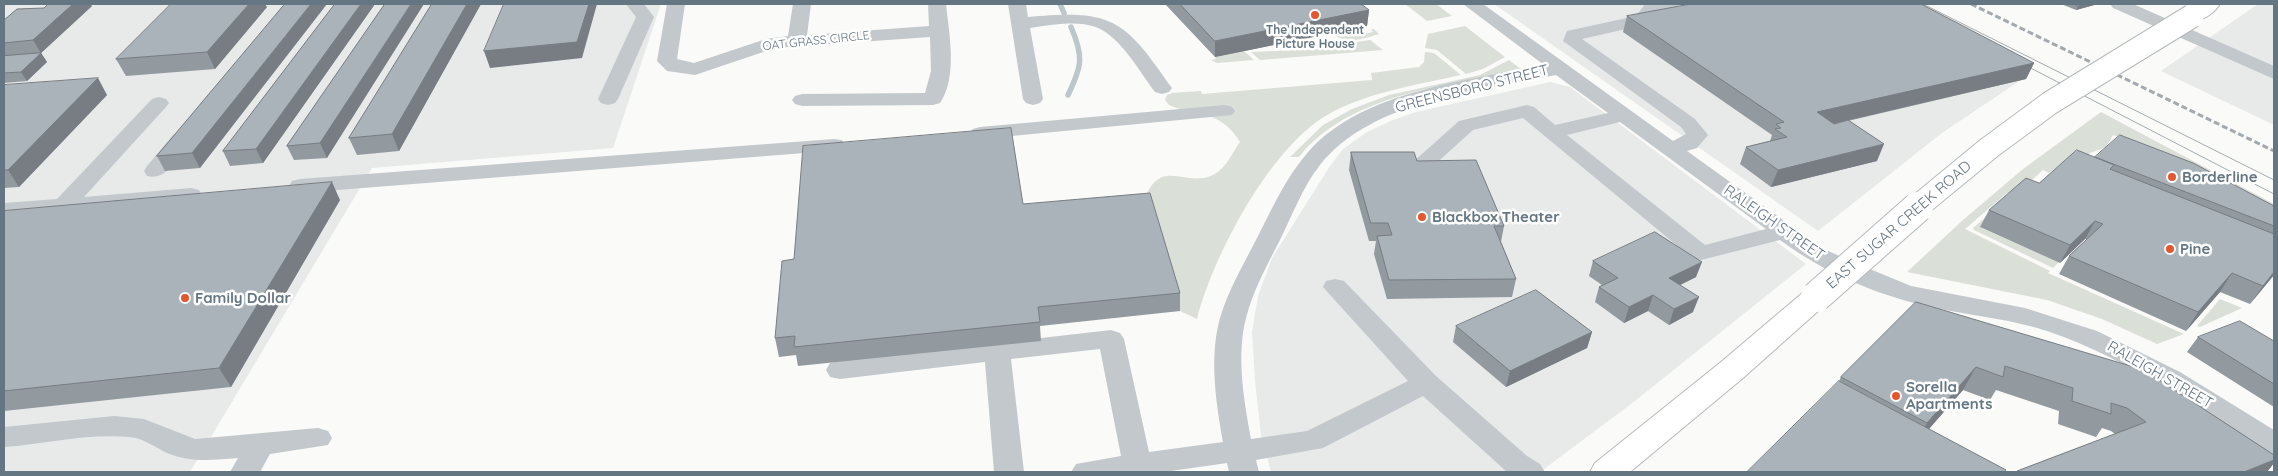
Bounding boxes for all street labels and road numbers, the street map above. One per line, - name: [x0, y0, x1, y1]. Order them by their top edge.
- street label: OAT GRASS CIRCLE: [762, 28, 870, 54]
- street label: GREENSBORO STREET: [1394, 61, 1550, 117]
- street label: EAST SUGAR CREEK ROAD: [1823, 157, 1975, 293]
- street label: RALEIGH STREET: [1720, 182, 1828, 264]
- street label: RALEIGH STREET: [2104, 337, 2216, 413]

